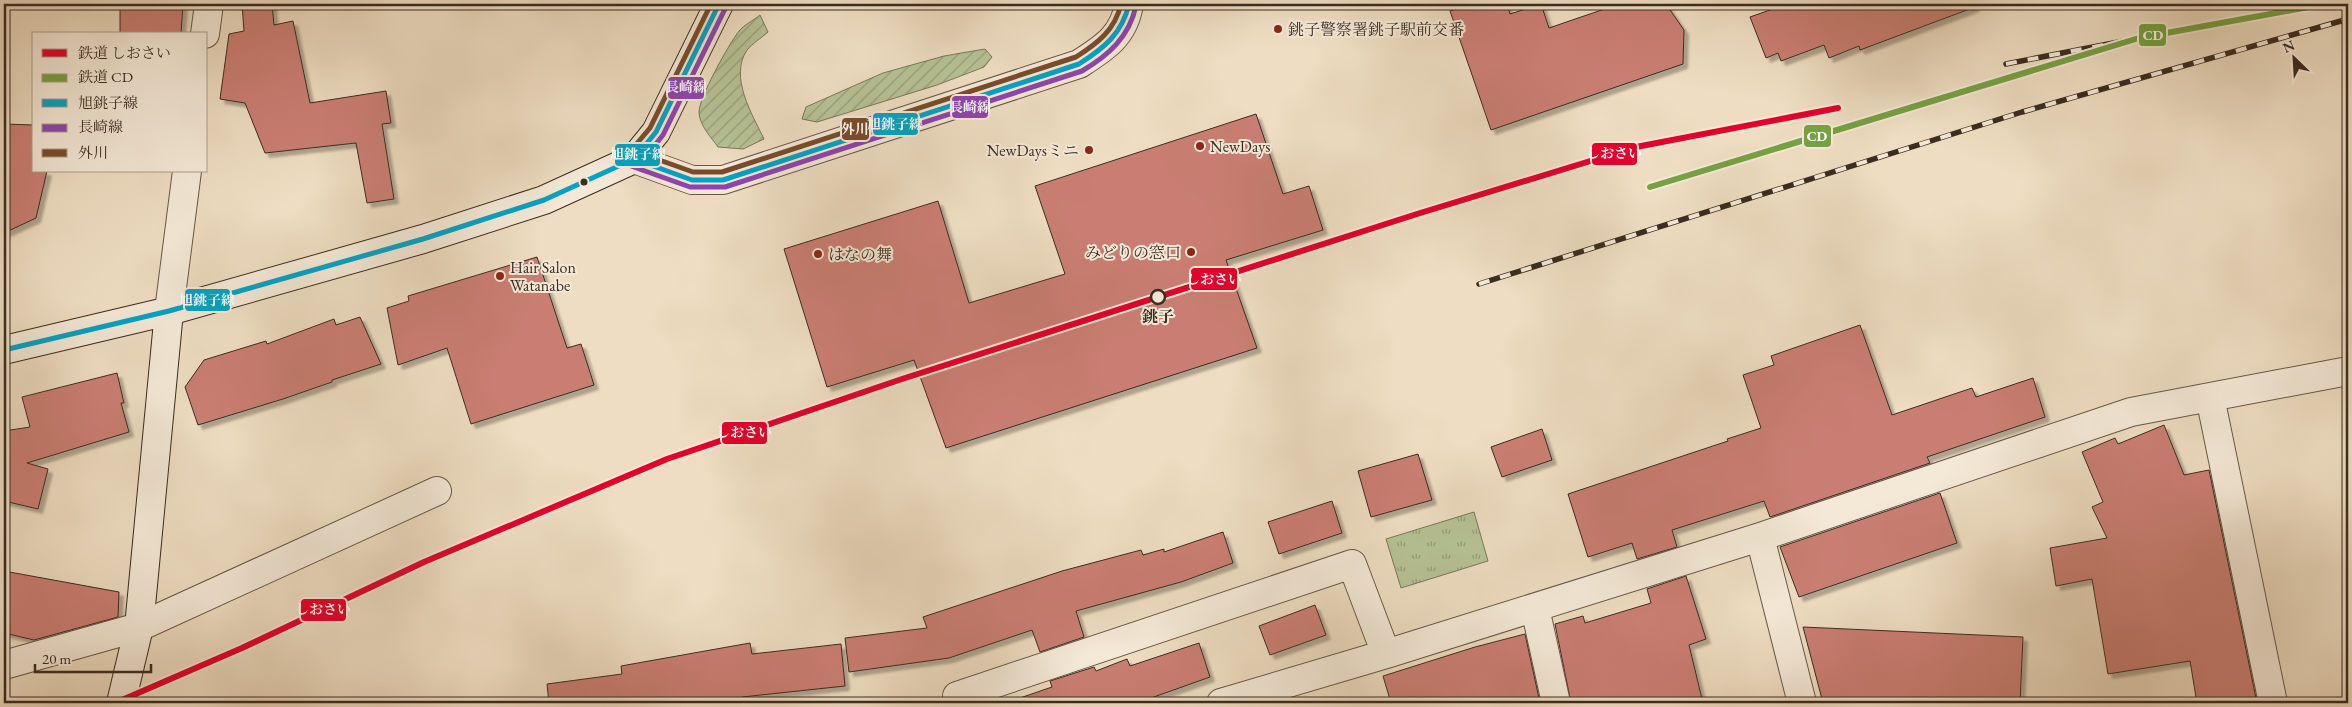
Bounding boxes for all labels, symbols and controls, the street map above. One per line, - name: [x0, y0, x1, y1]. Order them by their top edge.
- place label: 銚子警察署銚子駅前交番: [1288, 19, 1464, 40]
- marker: 銚子警察署銚子駅前交番: [1272, 23, 1284, 35]
- line badge: CD: [2138, 23, 2167, 47]
- text: CD: [2143, 26, 2164, 44]
- legend: [32, 32, 208, 172]
- north arrow: [2270, 32, 2320, 82]
- text: N: [2280, 35, 2298, 57]
- text: 鉄道 しおさい: [78, 43, 171, 62]
- text: 鉄道 CD: [78, 67, 133, 86]
- line badge: 長崎線: [667, 76, 705, 100]
- text: 長崎線: [665, 78, 707, 96]
- text: 旭銚子線: [78, 93, 138, 112]
- line badge: 長崎線: [951, 95, 989, 119]
- text: 長崎線: [949, 98, 991, 116]
- line badge: 旭銚子線: [872, 112, 919, 136]
- text: 旭銚子線: [867, 115, 923, 133]
- text: 長崎線: [78, 117, 123, 136]
- line badge: 外川: [841, 117, 870, 141]
- text: 外川: [841, 120, 869, 138]
- line badge: CD: [1803, 124, 1832, 148]
- text: CD: [1807, 127, 1828, 145]
- place label: NewDays: [1210, 136, 1270, 157]
- place label: NewDaysミニ: [987, 140, 1079, 161]
- marker: NewDays: [1194, 140, 1206, 152]
- line badge: しおさい: [1591, 142, 1638, 166]
- text: 外川: [78, 143, 108, 162]
- line badge: 旭銚子線: [614, 143, 661, 167]
- marker: NewDaysミニ: [1083, 144, 1095, 156]
- text: しおさい: [1586, 144, 1642, 162]
- text: 旭銚子線: [610, 145, 666, 163]
- unlabelled marker: [579, 177, 589, 187]
- place label: みどりの窓口: [1085, 242, 1181, 263]
- place label: はなの舞: [828, 244, 892, 265]
- marker: みどりの窓口: [1185, 246, 1197, 258]
- marker: はなの舞: [812, 248, 824, 260]
- place label: Hair Salon Watanabe: [510, 257, 576, 296]
- line badge: しおさい: [1190, 267, 1238, 291]
- marker: Hair Salon Watanabe: [494, 270, 506, 282]
- text: しおさい: [1186, 270, 1242, 288]
- line badge: 旭銚子線: [184, 288, 231, 312]
- marker: 銚子: [1150, 289, 1166, 305]
- text: 旭銚子線: [179, 291, 235, 309]
- place label: 銚子: [1142, 306, 1174, 327]
- line badge: しおさい: [721, 421, 768, 445]
- text: しおさい: [716, 423, 772, 441]
- line badge: しおさい: [300, 598, 347, 622]
- text: しおさい: [295, 600, 351, 618]
- scale bar: [35, 642, 151, 674]
- text: 20 m: [42, 649, 71, 668]

